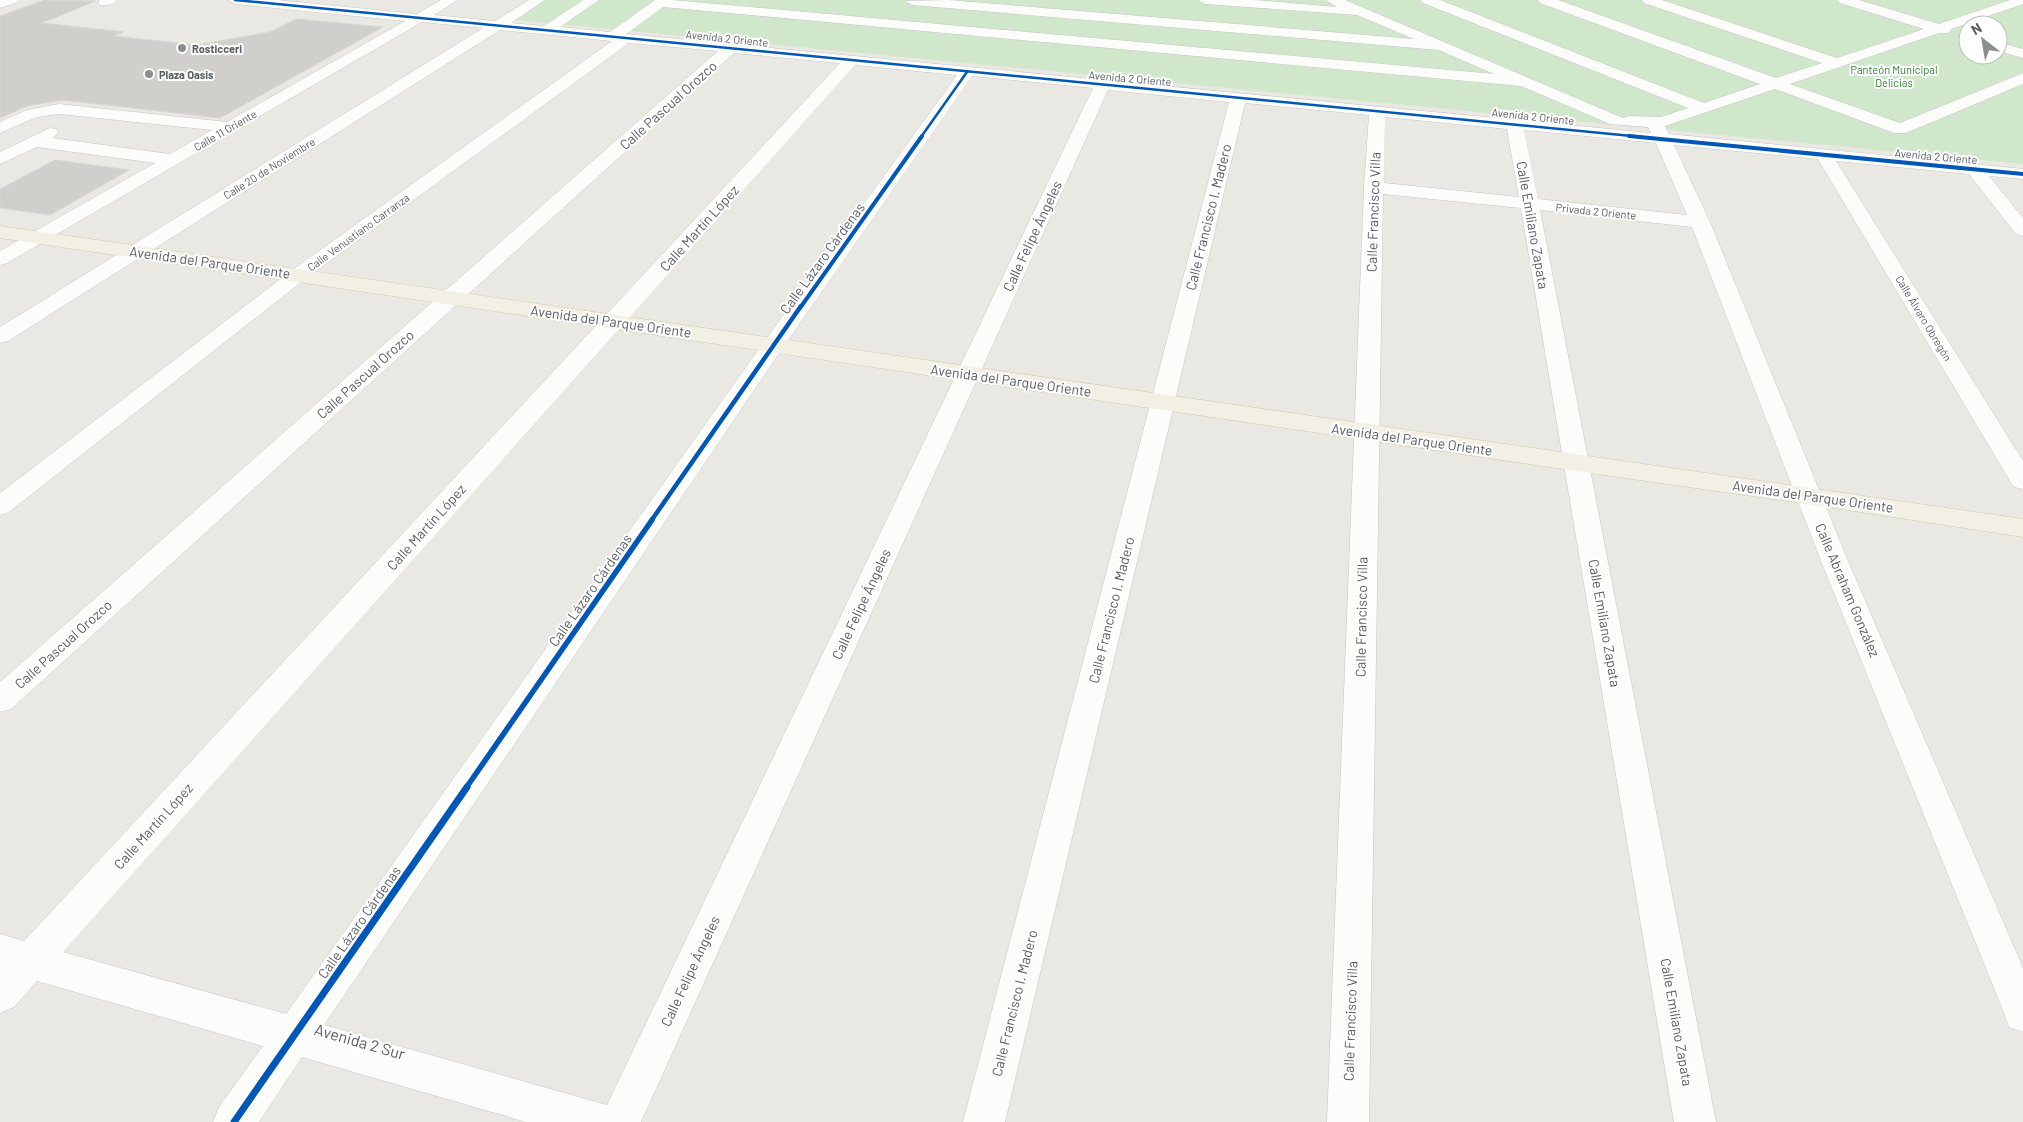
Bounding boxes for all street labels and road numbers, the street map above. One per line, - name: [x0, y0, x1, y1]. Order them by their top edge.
- street label: Avenida 2 Oriente: [685, 27, 769, 49]
- street label: Calle Pascual Orozco: [616, 57, 720, 153]
- street label: Avenida 2 Oriente: [1088, 68, 1172, 88]
- street label: Avenida 2 Oriente: [1491, 105, 1575, 127]
- street label: Calle 11 Oriente: [191, 107, 259, 153]
- street label: Calle 20 de Noviembre: [221, 134, 317, 202]
- street label: Calle Francisco I. Madero: [1182, 142, 1234, 292]
- street label: Avenida 2 Oriente: [1894, 146, 1978, 166]
- street label: Calle Francisco Villa: [1362, 152, 1384, 272]
- street label: Calle Emiliano Zapata: [1513, 160, 1553, 290]
- street label: Calle Felipe Ángeles: [999, 178, 1065, 294]
- street label: Calle Martín López: [656, 181, 742, 275]
- street label: Calle Venustiano Carranza: [304, 191, 412, 273]
- street label: Calle Lázaro Cárdenas: [776, 199, 868, 317]
- street label: Privada 2 Oriente: [1555, 200, 1637, 222]
- street label: Avenida del Parque Oriente: [128, 242, 292, 282]
- street label: Calle Álvaro Obregón: [1893, 273, 1955, 363]
- street label: Avenida del Parque Oriente: [529, 301, 693, 341]
- street label: Calle Pascual Orozco: [313, 326, 417, 422]
- street label: Avenida del Parque Oriente: [929, 360, 1093, 400]
- street label: Avenida del Parque Oriente: [1330, 419, 1494, 459]
- street label: Avenida del Parque Oriente: [1731, 476, 1895, 516]
- street label: Calle Martín López: [383, 480, 469, 574]
- street label: Calle Abraham González: [1812, 521, 1884, 659]
- street label: Calle Lázaro Cárdenas: [545, 530, 635, 649]
- street label: Calle Francisco I. Madero: [1085, 535, 1137, 685]
- street label: Calle Felipe Ángeles: [828, 546, 894, 662]
- street label: Calle Francisco Villa: [1351, 557, 1371, 677]
- street label: Calle Emiliano Zapata: [1585, 558, 1625, 688]
- street label: Calle Pascual Orozco: [11, 596, 115, 692]
- street label: Calle Martín López: [110, 779, 196, 873]
- street label: Calle Lázaro Cárdenas: [314, 862, 404, 981]
- street label: Calle Felipe Ángeles: [657, 913, 723, 1029]
- street label: Calle Francisco I. Madero: [988, 928, 1040, 1078]
- street label: Calle Emiliano Zapata: [1657, 957, 1697, 1087]
- street label: Calle Francisco Villa: [1339, 961, 1361, 1081]
- street label: Avenida 2 Sur: [312, 1019, 408, 1063]

